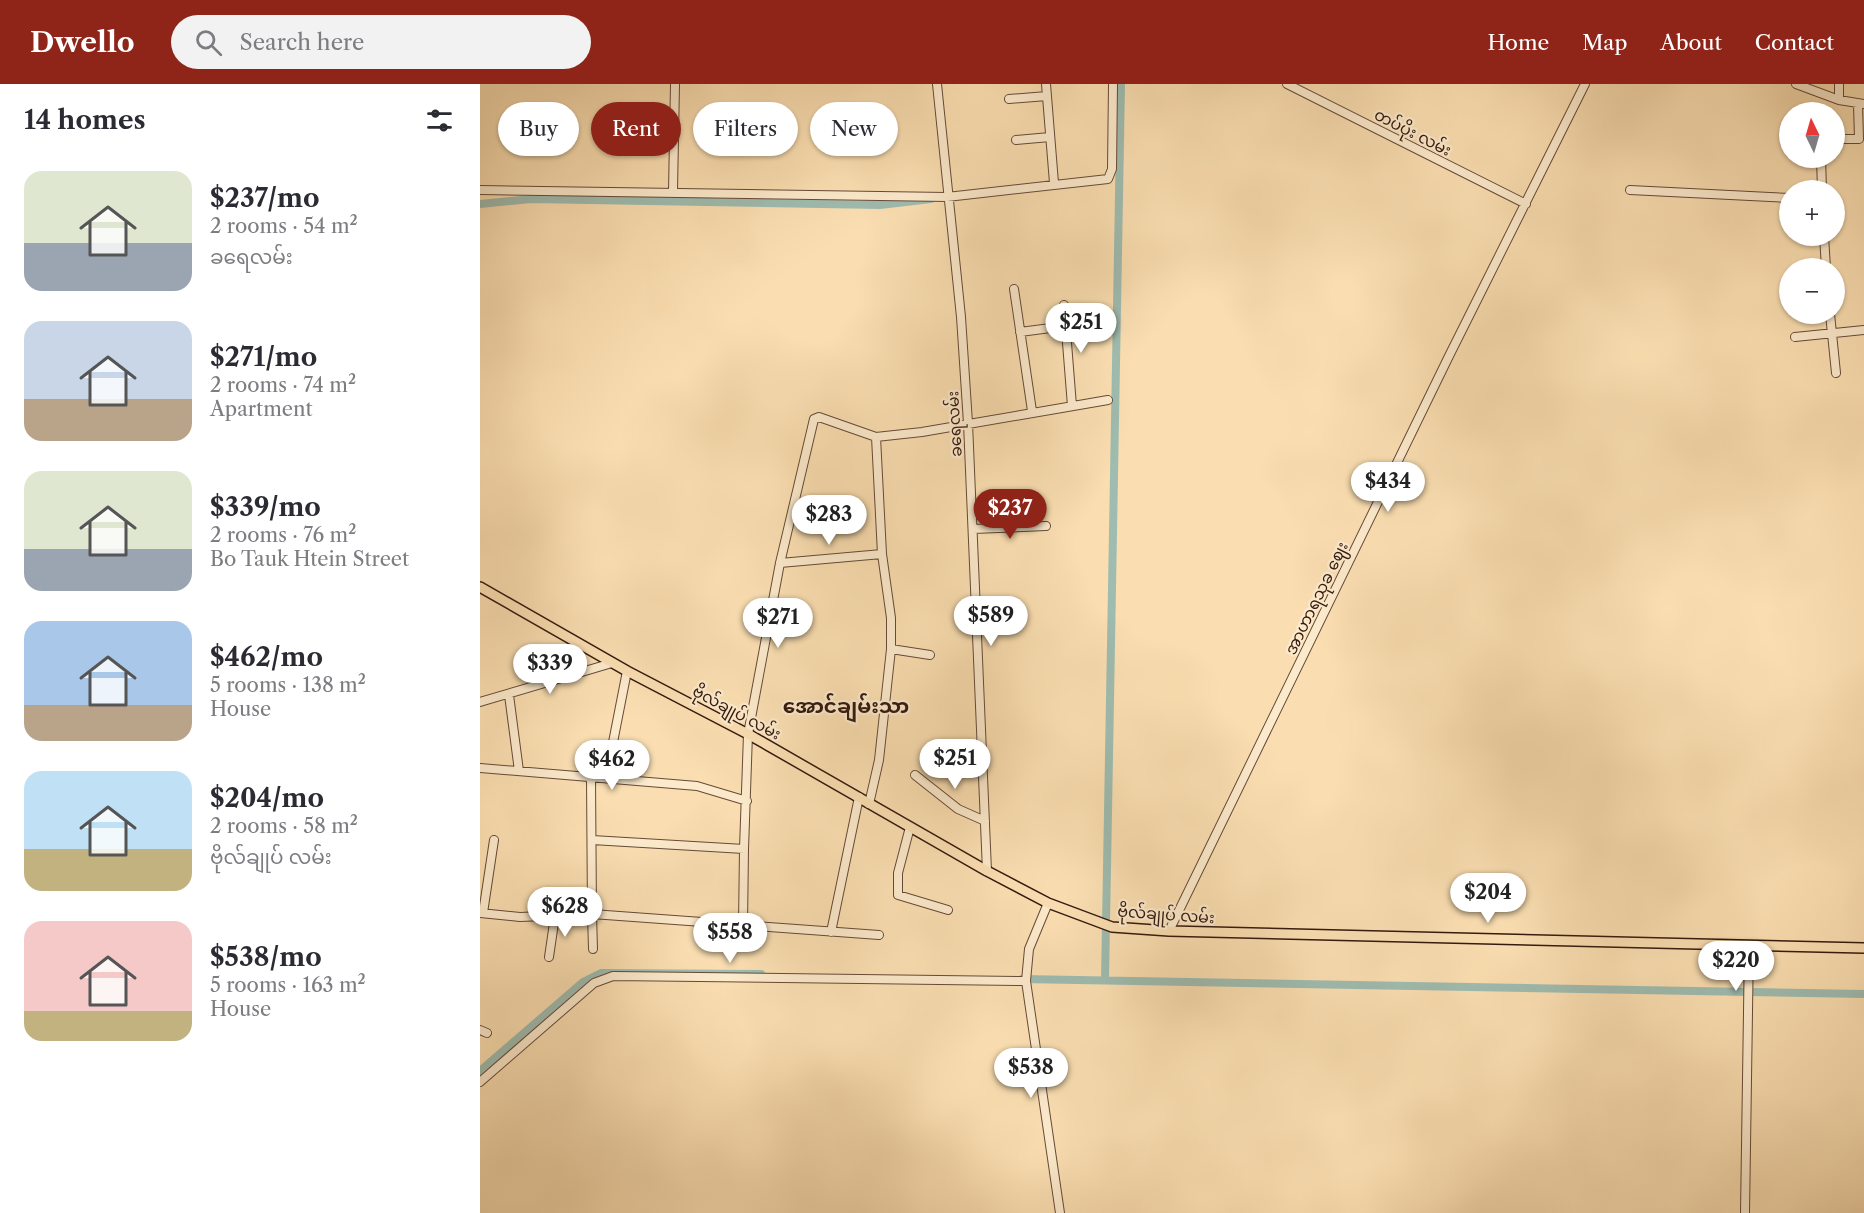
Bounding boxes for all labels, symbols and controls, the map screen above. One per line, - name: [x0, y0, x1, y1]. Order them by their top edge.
- search box: [171, 15, 591, 69]
- text: Dwello: [30, 25, 135, 59]
- icon: search: [192, 26, 225, 59]
- text: Search here: [240, 29, 364, 56]
- text: Home: [1488, 30, 1549, 55]
- text: Map: [1582, 30, 1627, 55]
- text: About: [1660, 30, 1722, 55]
- text: Contact: [1755, 30, 1834, 55]
- chip: Buy: [498, 102, 579, 156]
- chip: Rent: [591, 102, 681, 156]
- chip: Filters: [693, 102, 798, 156]
- chip: New: [810, 102, 898, 156]
- north arrow: [1779, 102, 1845, 168]
- map controls: [1779, 102, 1845, 324]
- street label: တပ်ပိုး လမ်း: [1369, 103, 1455, 164]
- text: 14 homes: [24, 104, 146, 136]
- icon: filters: [423, 104, 456, 137]
- button: +: [1779, 180, 1845, 246]
- text: $237/mo: [210, 182, 319, 214]
- icon: home: [72, 195, 144, 267]
- text: 2 rooms · 54 m²: [210, 214, 358, 238]
- text: ခရေလမ်း: [210, 245, 293, 269]
- button: −: [1779, 258, 1845, 324]
- pin: $251: [1045, 303, 1117, 354]
- text: $251: [1059, 310, 1103, 334]
- text: $271/mo: [210, 341, 317, 373]
- icon: home: [72, 345, 144, 417]
- text: 2 rooms · 74 m²: [210, 373, 356, 397]
- street label: ခရေလမ်း: [941, 390, 970, 458]
- text: Apartment: [210, 397, 313, 421]
- pin: $434: [1352, 462, 1424, 513]
- text: $434: [1365, 469, 1411, 493]
- pin: $237: [974, 489, 1046, 540]
- text: $339/mo: [210, 491, 321, 523]
- icon: home: [72, 495, 144, 567]
- pin: $283: [793, 495, 865, 546]
- text: $237: [988, 496, 1032, 520]
- text: $283: [806, 502, 852, 526]
- text: 2 rooms · 76 m²: [210, 523, 356, 547]
- street label: အာဟာရသုခ ဈေး: [1280, 538, 1356, 660]
- text: Bo Tauk Htein Street: [210, 547, 409, 571]
- pin: $589: [955, 596, 1027, 647]
- pin: $271: [742, 598, 814, 649]
- text: $589: [968, 603, 1014, 627]
- text: $271: [757, 605, 799, 629]
- text: $462/mo: [210, 641, 323, 673]
- pin: $339: [514, 644, 586, 695]
- icon: home: [72, 645, 144, 717]
- text: $339: [527, 651, 573, 675]
- text: 5 rooms · 138 m²: [210, 673, 366, 697]
- street label: ဗိုလ်ချုပ် လမ်း: [687, 679, 785, 748]
- district label: အောင်ချမ်းသာ: [783, 693, 909, 723]
- text: House: [210, 697, 271, 721]
- pin: $251: [919, 739, 991, 790]
- pin: $462: [576, 740, 648, 791]
- text: $251: [933, 746, 977, 770]
- text: $462: [589, 747, 635, 771]
- text: $204/mo: [210, 782, 324, 814]
- icon: home: [72, 795, 144, 867]
- text: 2 rooms · 58 m²: [210, 814, 358, 838]
- text: ဗိုလ်ချုပ် လမ်း: [210, 845, 332, 869]
- pin: $204: [1452, 873, 1524, 924]
- text: $204: [1464, 880, 1512, 904]
- pin: $628: [529, 887, 601, 938]
- text: $628: [541, 894, 589, 918]
- street label: ဗိုလ်ချုပ် လမ်း: [1116, 900, 1215, 932]
- pin: $558: [694, 913, 766, 964]
- text: $558: [707, 920, 753, 944]
- text: $538/mo: [210, 941, 322, 973]
- pin: $220: [1700, 941, 1772, 992]
- icon: home: [72, 945, 144, 1017]
- text: $220: [1712, 948, 1760, 972]
- text: 5 rooms · 163 m²: [210, 973, 366, 997]
- text: House: [210, 997, 271, 1021]
- pin: $538: [995, 1048, 1067, 1099]
- text: $538: [1008, 1055, 1054, 1079]

